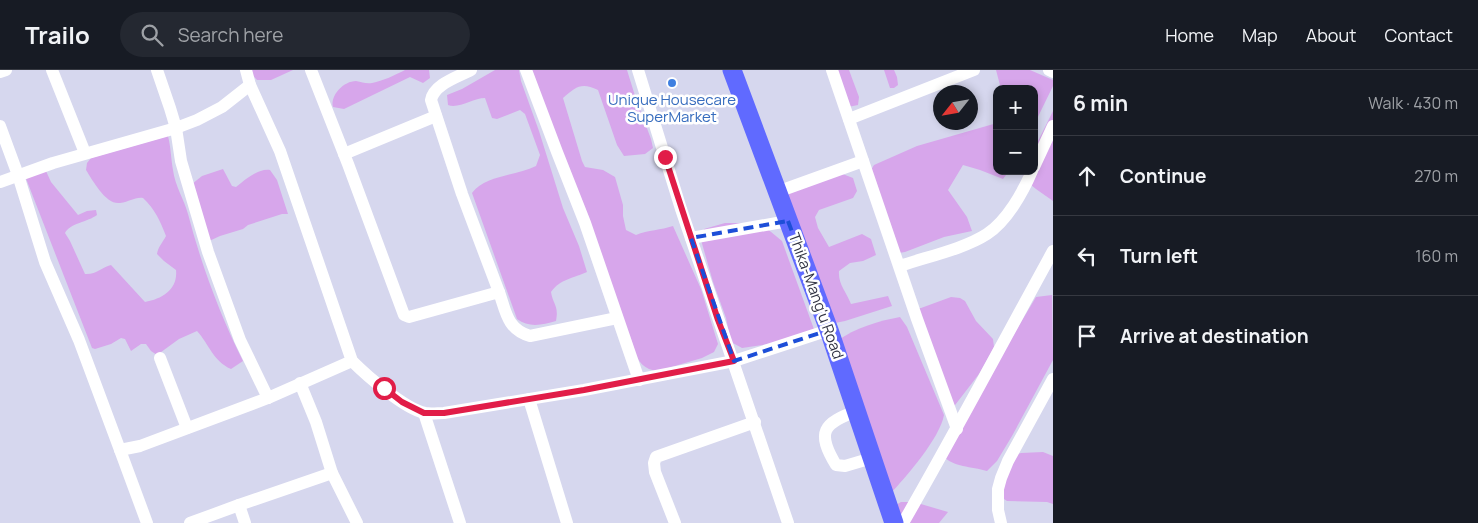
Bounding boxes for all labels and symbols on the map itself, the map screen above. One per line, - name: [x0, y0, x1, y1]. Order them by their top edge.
- marker: Unique Housecare SuperMarket: [666, 77, 678, 89]
- north arrow: [933, 85, 978, 130]
- place label: Unique Housecare SuperMarket: [608, 89, 736, 127]
- route end: [654, 146, 677, 169]
- street label: Thika-Mang'u Road: [784, 230, 849, 362]
- route start: [373, 377, 396, 400]

